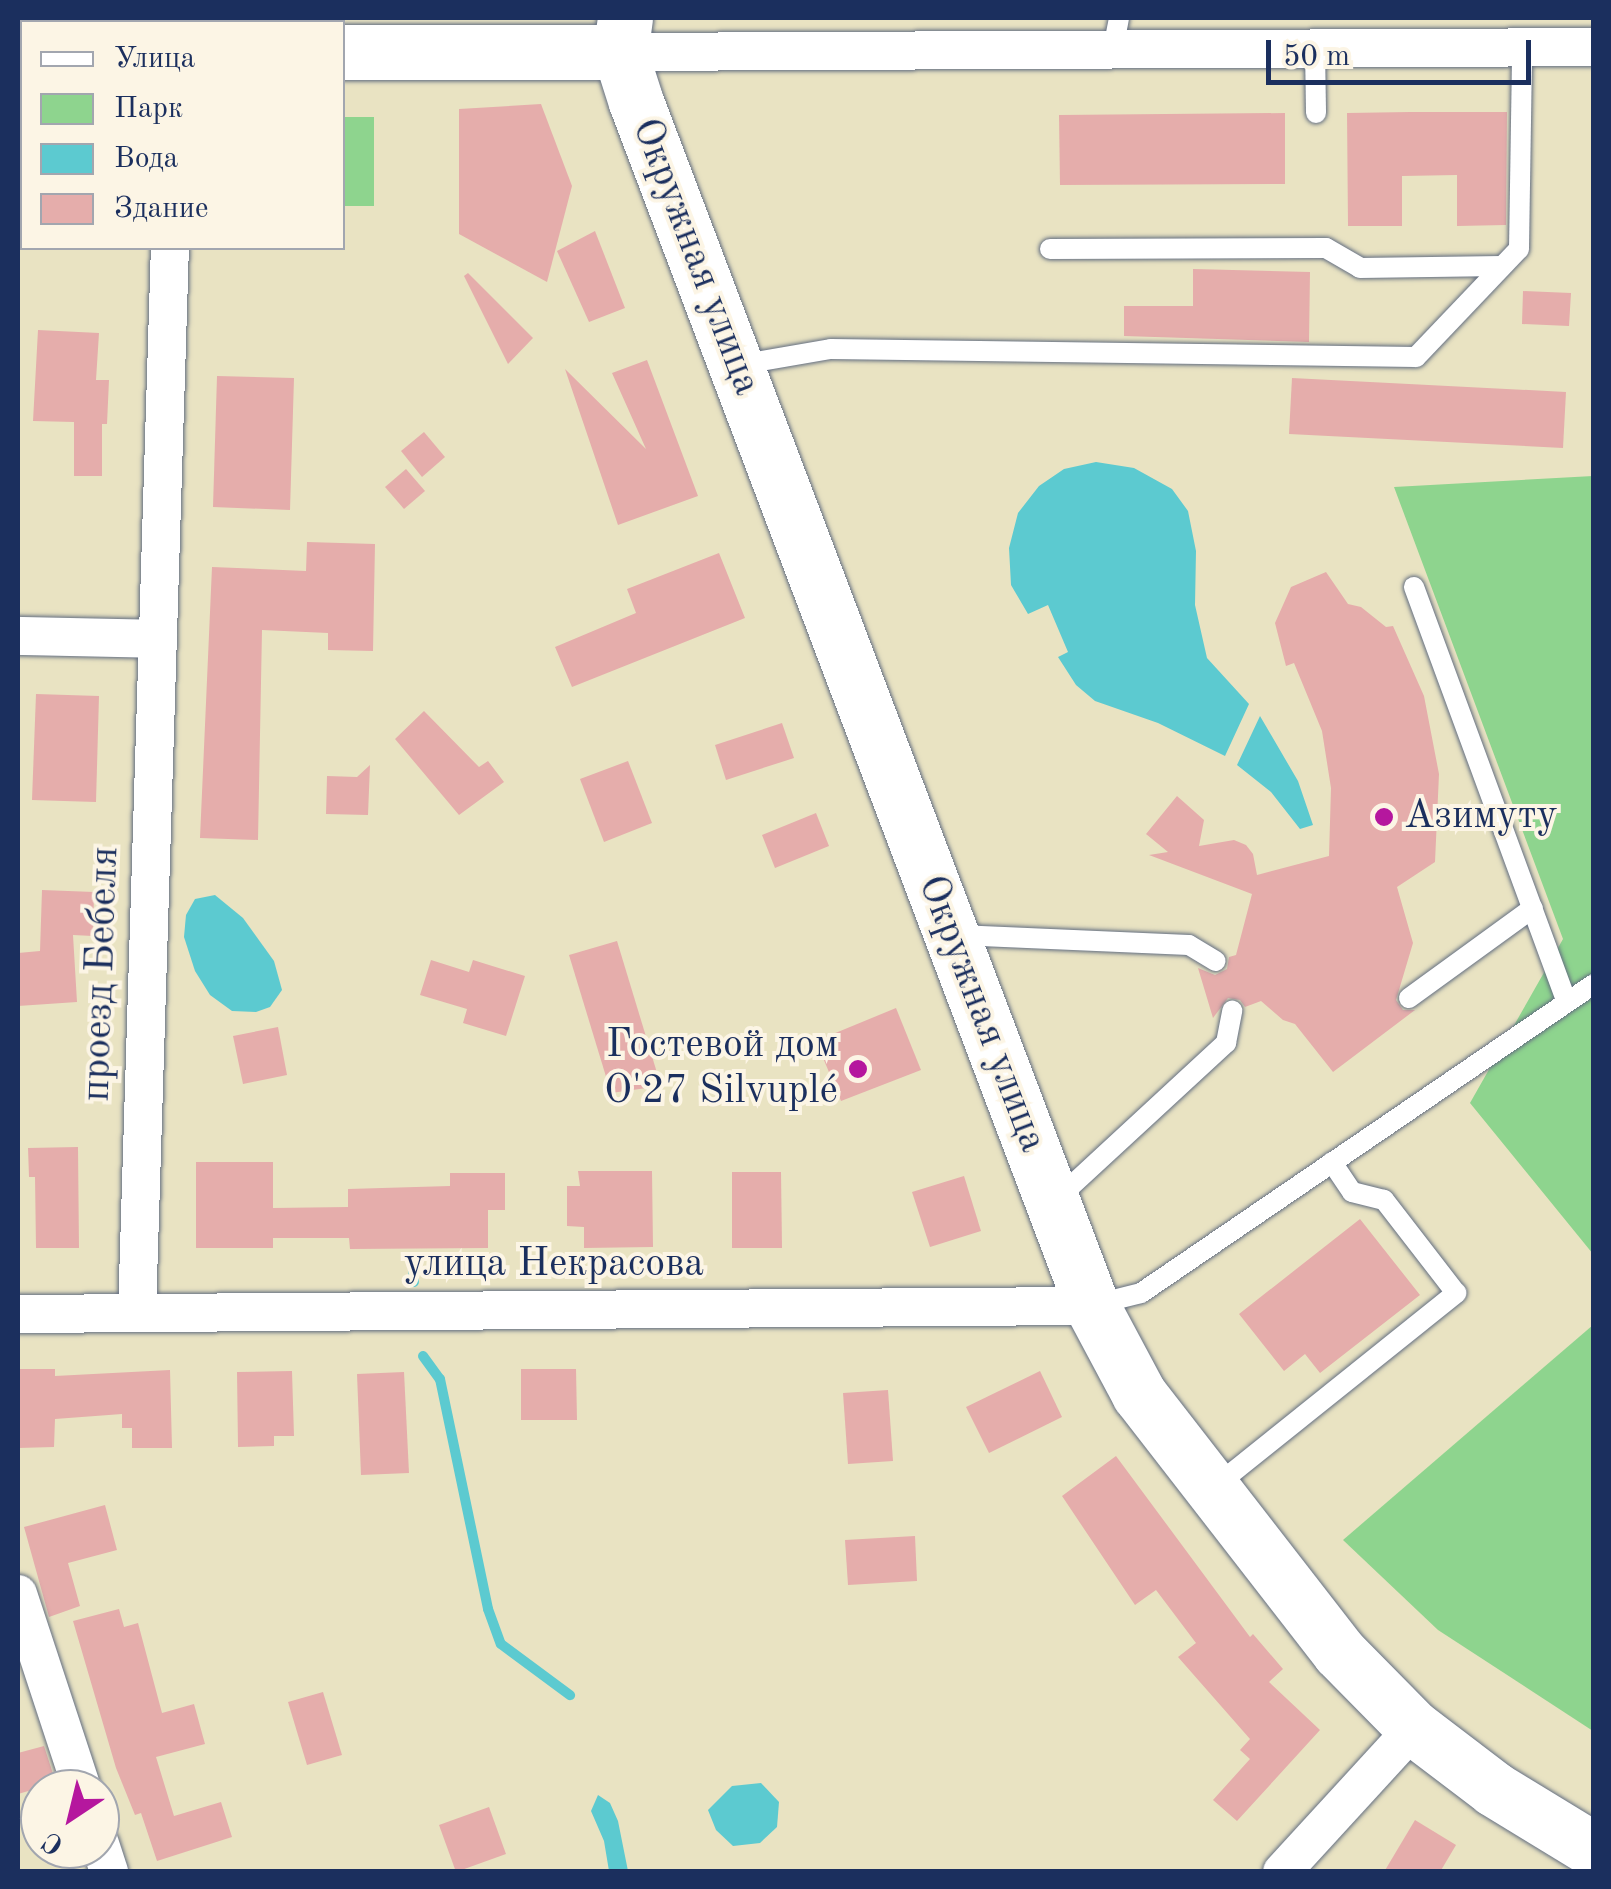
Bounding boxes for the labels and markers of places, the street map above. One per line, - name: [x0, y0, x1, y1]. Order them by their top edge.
- place label: Азимуту: [1404, 793, 1558, 841]
- marker: Азимуту: [1373, 806, 1395, 828]
- place label: Гостевой дом O'27 Silvuplé: [604, 1022, 838, 1116]
- marker: Гостевой дом O'27 Silvuplé: [847, 1058, 869, 1080]

